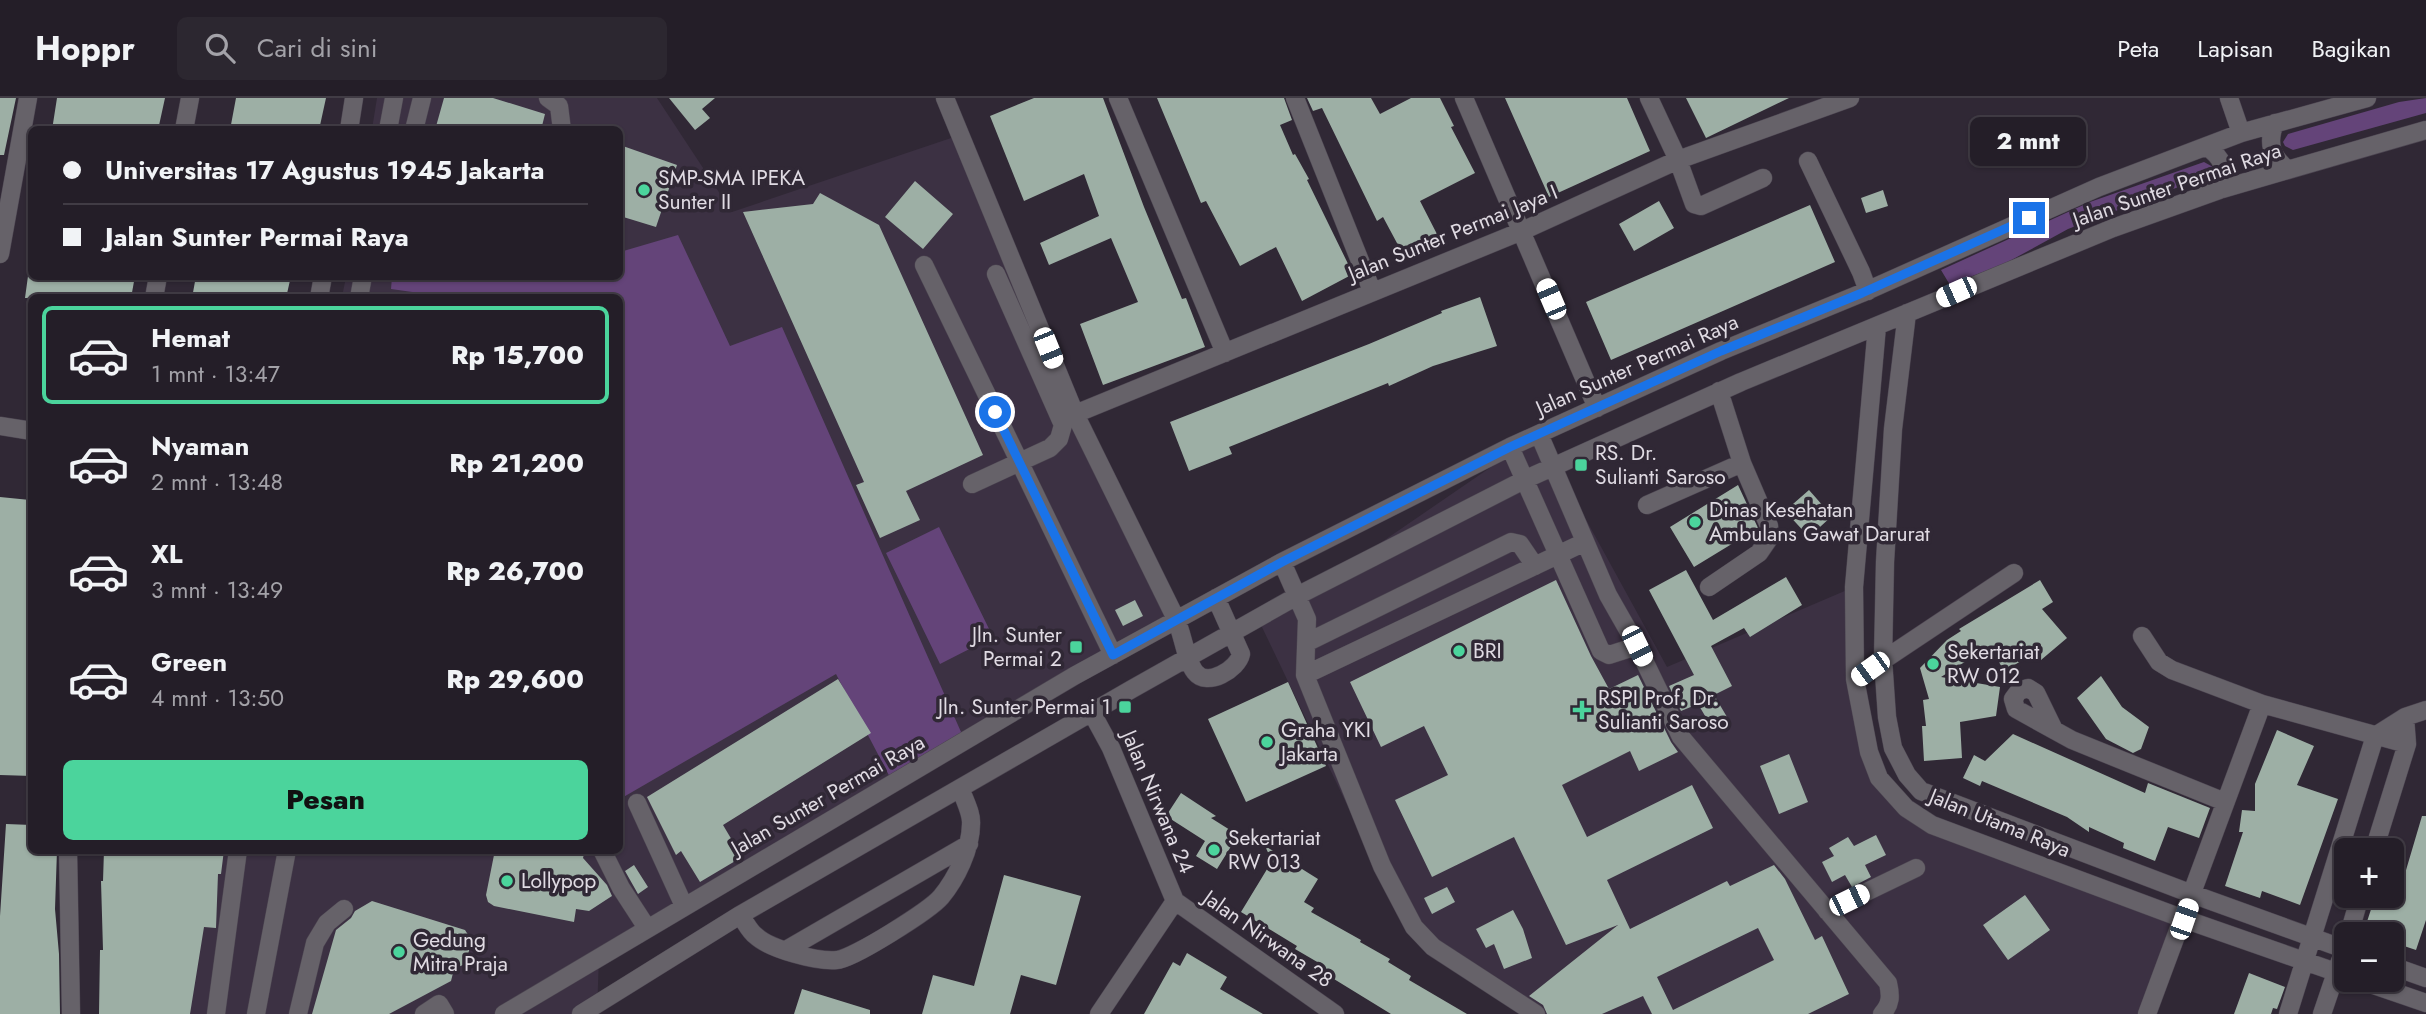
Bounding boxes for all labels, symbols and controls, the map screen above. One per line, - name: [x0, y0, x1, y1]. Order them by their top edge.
- search box: [177, 17, 667, 80]
- text: Hoppr: [35, 25, 135, 72]
- icon: search: [201, 29, 239, 67]
- text: Cari di sini: [257, 29, 378, 67]
- text: Peta: [2117, 31, 2159, 66]
- text: Lapisan: [2197, 31, 2273, 66]
- text: Bagikan: [2311, 31, 2391, 66]
- callout: 2 mnt: [1971, 116, 2087, 166]
- text: 2 mnt: [1996, 124, 2060, 158]
- street label: Jalan Sunter Permai Raya: [2066, 135, 2285, 236]
- text: Universitas 17 Agustus 1945 Jakarta: [105, 151, 545, 189]
- place label: SMP-SMA IPEKA Sunter II: [658, 163, 805, 217]
- street label: Jalan Sunter Permai Jaya I: [1341, 177, 1562, 290]
- marker: SMP-SMA IPEKA Sunter II: [636, 182, 652, 198]
- route end: [2013, 202, 2045, 234]
- text: Jalan Sunter Permai Raya: [105, 218, 409, 256]
- car: [1933, 274, 1980, 310]
- car: [1534, 276, 1569, 322]
- street label: Jalan Sunter Permai Raya: [1528, 307, 1743, 424]
- text: Hemat: [151, 319, 230, 357]
- icon: car: [67, 324, 130, 387]
- car: [1031, 325, 1066, 371]
- text: Rp 15,700: [451, 336, 584, 374]
- text: 1 mnt · 13:47: [151, 357, 280, 391]
- route start: [979, 396, 1011, 428]
- text: Nyaman: [151, 427, 250, 465]
- icon: car: [67, 432, 130, 495]
- place label: RS. Dr. Sulianti Saroso: [1595, 438, 1726, 492]
- text: Rp 21,200: [449, 444, 584, 482]
- marker: RS. Dr. Sulianti Saroso: [1573, 457, 1589, 473]
- text: 2 mnt · 13:48: [151, 465, 283, 499]
- place label: Dinas Kesehatan Ambulans Gawat Darurat: [1709, 495, 1930, 549]
- marker: Dinas Kesehatan Ambulans Gawat Darurat: [1687, 514, 1703, 530]
- text: XL: [151, 535, 183, 573]
- icon: car: [67, 540, 130, 603]
- text: Rp 26,700: [446, 552, 584, 590]
- text: 3 mnt · 13:49: [151, 573, 283, 607]
- place label: Jln. Sunter Permai 2: [969, 620, 1063, 674]
- car: [1619, 623, 1656, 669]
- place label: BRI: [1473, 636, 1502, 666]
- place label: Sekertariat RW 012: [1947, 637, 2039, 691]
- marker: Jln. Sunter Permai 2: [1068, 639, 1084, 655]
- text: Green: [151, 643, 227, 681]
- marker: BRI: [1451, 643, 1467, 659]
- icon: car: [67, 648, 130, 711]
- car: [1847, 648, 1894, 690]
- marker: Sekertariat RW 012: [1925, 656, 1941, 672]
- text: Rp 29,600: [446, 660, 584, 698]
- text: 4 mnt · 13:50: [151, 681, 284, 715]
- place label: RSPI Prof. Dr. Sulianti Saroso: [1598, 683, 1729, 737]
- place label: Jln. Sunter Permai 1: [935, 692, 1111, 722]
- marker: Jln. Sunter Permai 1: [1117, 699, 1133, 715]
- marker: RSPI Prof. Dr. Sulianti Saroso: [1572, 700, 1592, 720]
- place label: Graha YKI Jakarta: [1278, 715, 1371, 769]
- street label: Jalan Nirwana 24: [1113, 723, 1202, 878]
- street label: Jalan Sunter Permai Raya: [723, 727, 930, 864]
- marker: Graha YKI Jakarta: [1259, 734, 1275, 750]
- button: Pesan: [63, 760, 588, 840]
- street label: Jalan Utama Raya: [1922, 780, 2075, 865]
- place label: Sekertariat RW 013: [1228, 823, 1320, 877]
- map controls: [2334, 838, 2404, 992]
- button: +: [2334, 838, 2404, 908]
- marker: Sekertariat RW 013: [1206, 842, 1222, 858]
- place label: Lollypop: [521, 866, 596, 896]
- marker: Lollypop: [499, 873, 515, 889]
- street label: Jalan Nirwana 28: [1195, 881, 1339, 995]
- car: [1826, 881, 1873, 919]
- car: [2168, 896, 2201, 942]
- button: −: [2334, 922, 2404, 992]
- place label: Gedung Mitra Praja: [413, 925, 508, 979]
- marker: Gedung Mitra Praja: [391, 944, 407, 960]

